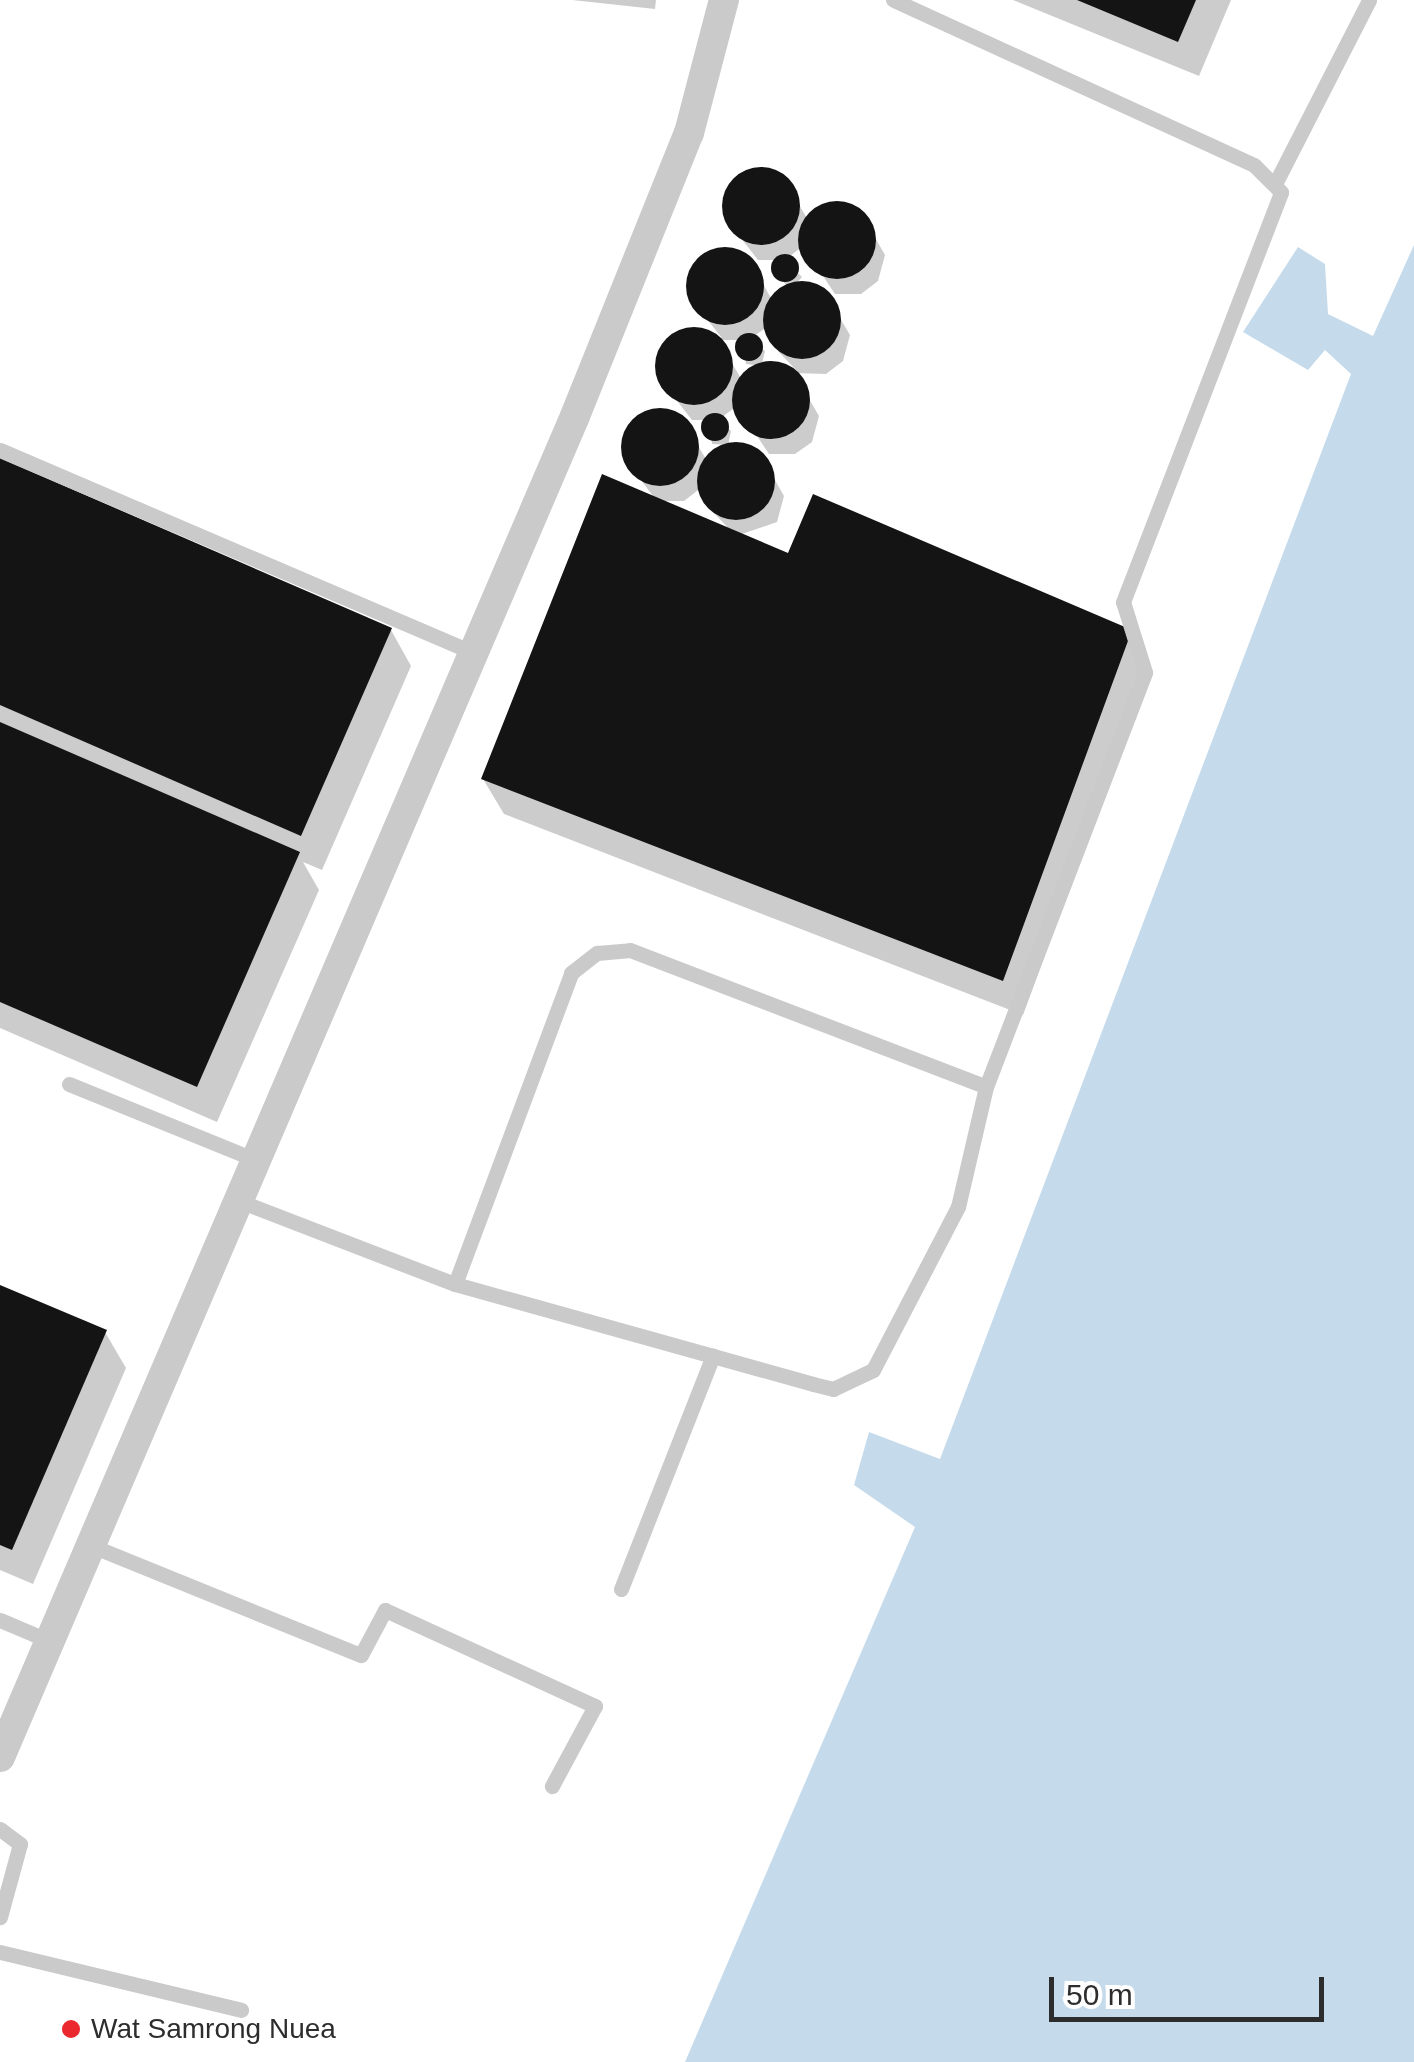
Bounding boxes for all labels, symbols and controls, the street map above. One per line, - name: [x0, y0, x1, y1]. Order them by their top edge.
- scale bar: [1054, 1957, 1329, 2019]
- text: 50 m: [1066, 1978, 1133, 2011]
- place label: Wat Samrong Nuea: [91, 2012, 336, 2046]
- marker: Wat Samrong Nuea: [60, 2018, 82, 2040]

